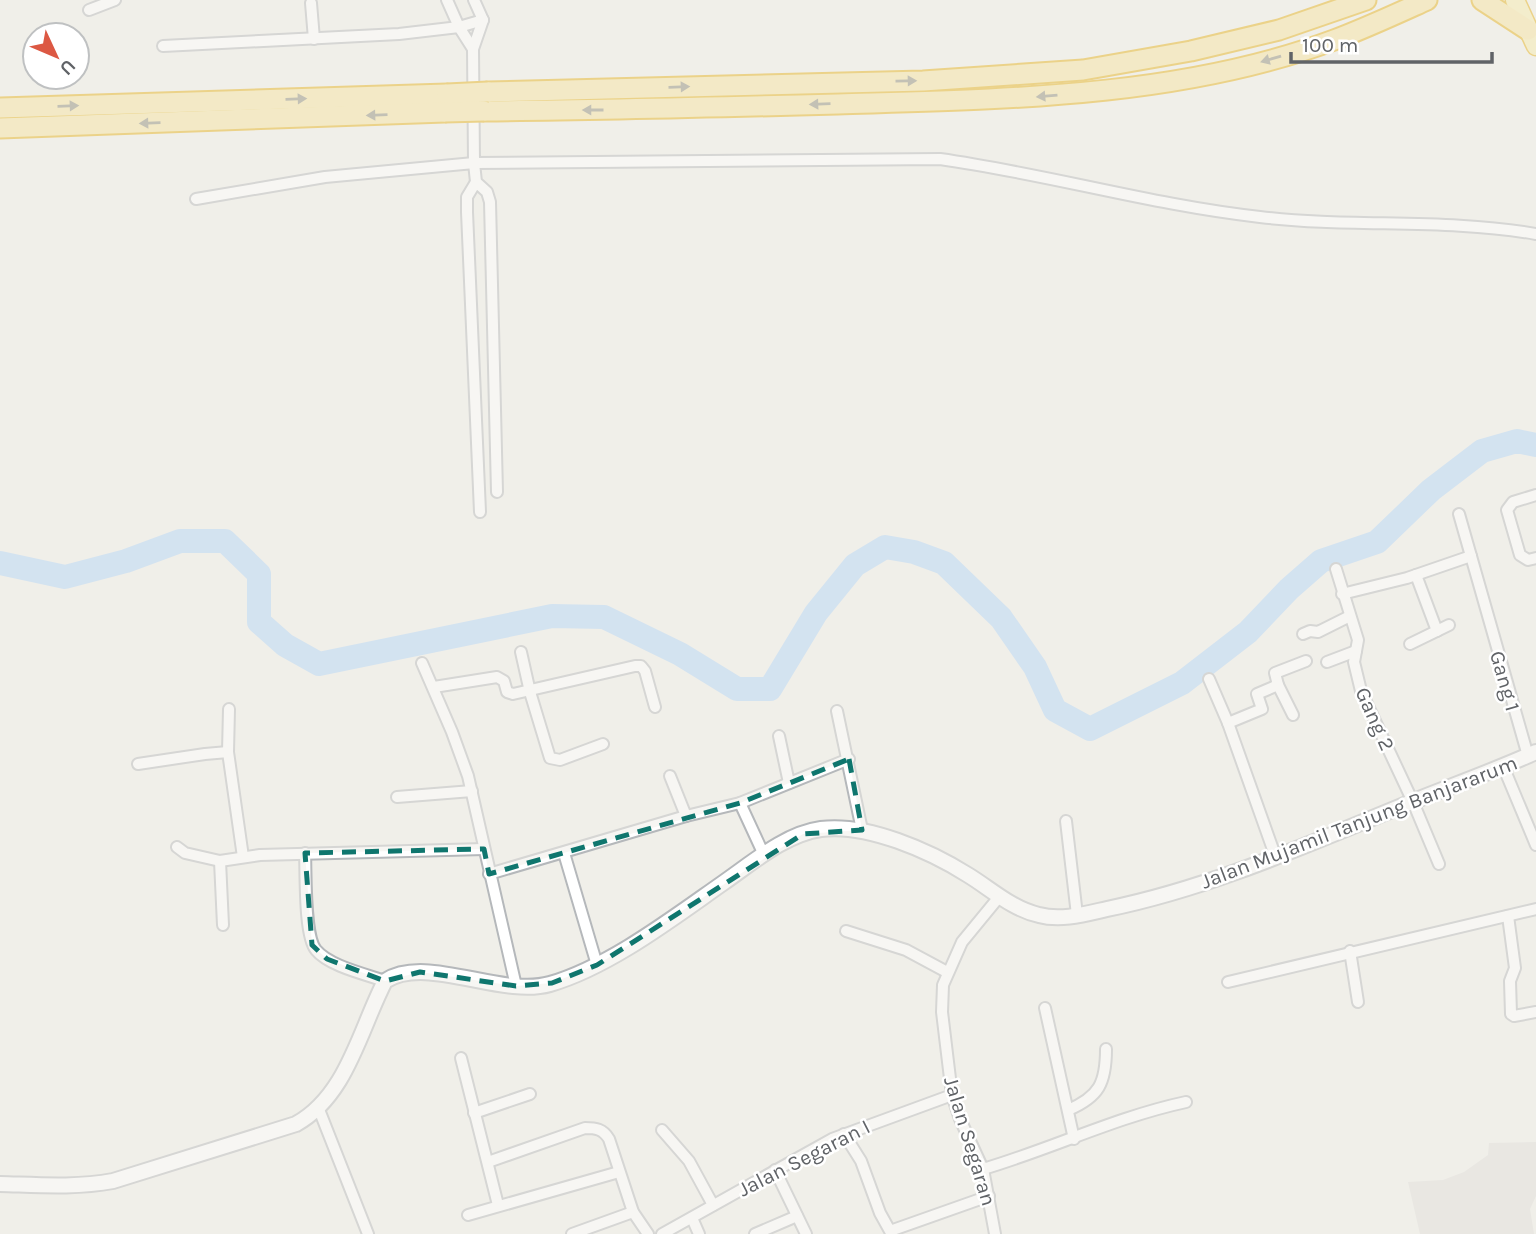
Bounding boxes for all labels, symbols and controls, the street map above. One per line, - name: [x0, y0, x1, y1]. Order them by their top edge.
- north arrow: [21, 21, 91, 91]
- scale bar: [1291, 21, 1492, 65]
- text: 100 m: [1302, 33, 1359, 57]
- one-way arrow: [1261, 54, 1282, 64]
- text: U: [55, 55, 80, 79]
- one-way arrow: [895, 75, 917, 87]
- one-way arrow: [668, 81, 690, 92]
- one-way arrow: [1036, 91, 1058, 102]
- one-way arrow: [285, 93, 307, 104]
- one-way arrow: [809, 98, 831, 110]
- one-way arrow: [57, 100, 79, 111]
- one-way arrow: [581, 104, 603, 116]
- one-way arrow: [366, 109, 388, 120]
- one-way arrow: [138, 117, 160, 128]
- street label: Gang 1: [1485, 648, 1525, 714]
- street label: Gang 2: [1350, 684, 1400, 754]
- street label: Jalan Mujamil Tanjung Banjararum: [1197, 750, 1521, 894]
- street label: Jalan Segaran: [939, 1073, 1001, 1209]
- street label: Jalan Segaran I: [734, 1114, 874, 1202]

